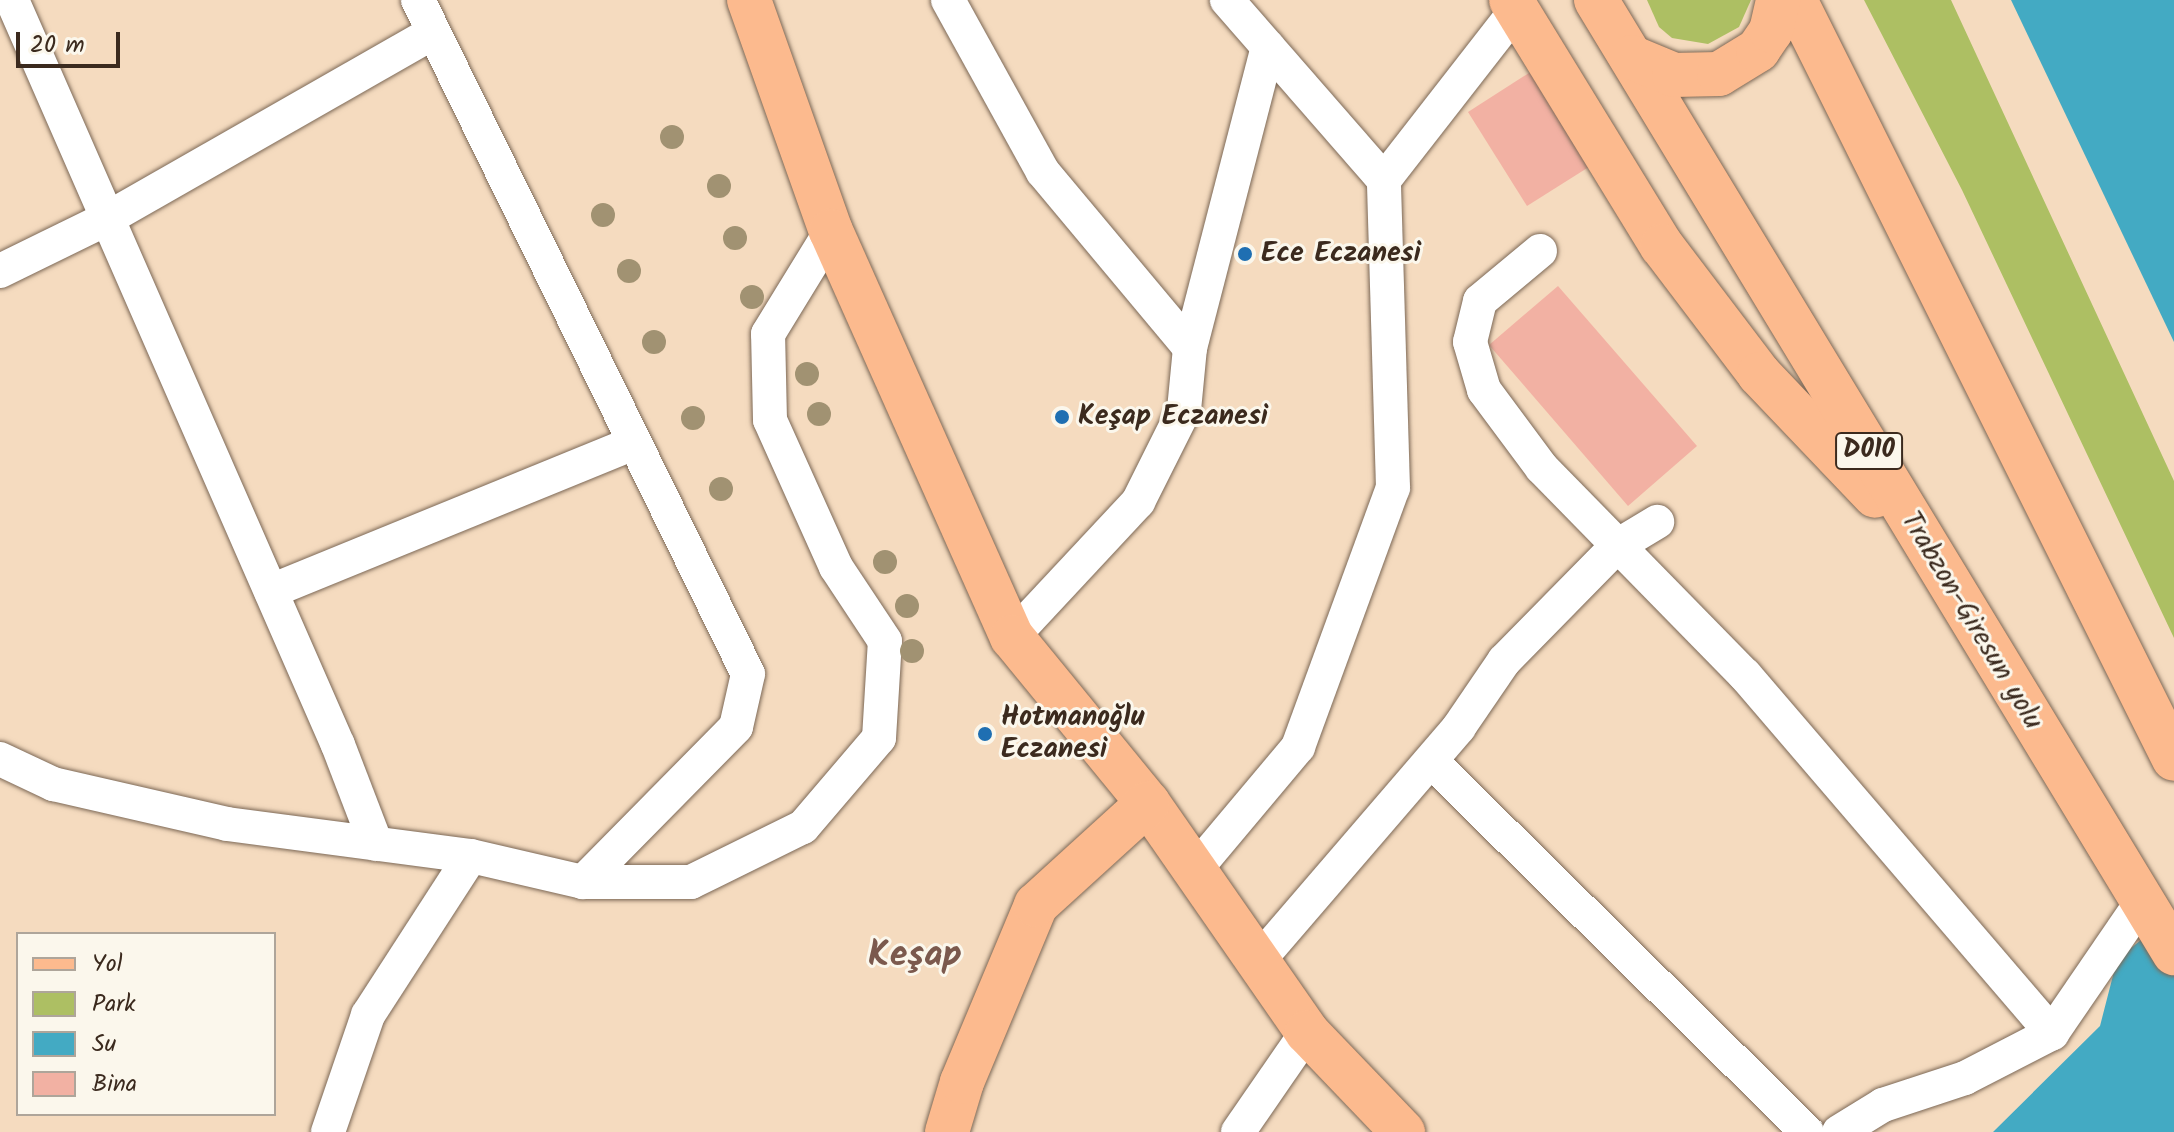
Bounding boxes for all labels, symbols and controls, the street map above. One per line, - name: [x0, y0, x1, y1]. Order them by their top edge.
- scale bar: [20, 16, 124, 66]
- text: 20 m: [30, 26, 85, 65]
- place label: Ece Eczanesi: [1261, 237, 1421, 271]
- marker: Ece Eczanesi: [1236, 245, 1254, 263]
- place label: Keşap Eczanesi: [1078, 400, 1268, 434]
- marker: Keşap Eczanesi: [1053, 408, 1071, 426]
- road number: D010: [1835, 429, 1903, 473]
- street label: Trabzon-Giresun yolu: [1893, 506, 2049, 736]
- place label: Hotmanoğlu Eczanesi: [1001, 701, 1144, 767]
- marker: Hotmanoğlu Eczanesi: [976, 725, 994, 743]
- legend: [16, 932, 276, 1116]
- district label: Keşap: [868, 934, 962, 978]
- text: Yol: [92, 945, 123, 984]
- text: Park: [92, 985, 136, 1024]
- text: Su: [92, 1025, 116, 1064]
- text: Bina: [92, 1065, 137, 1104]

